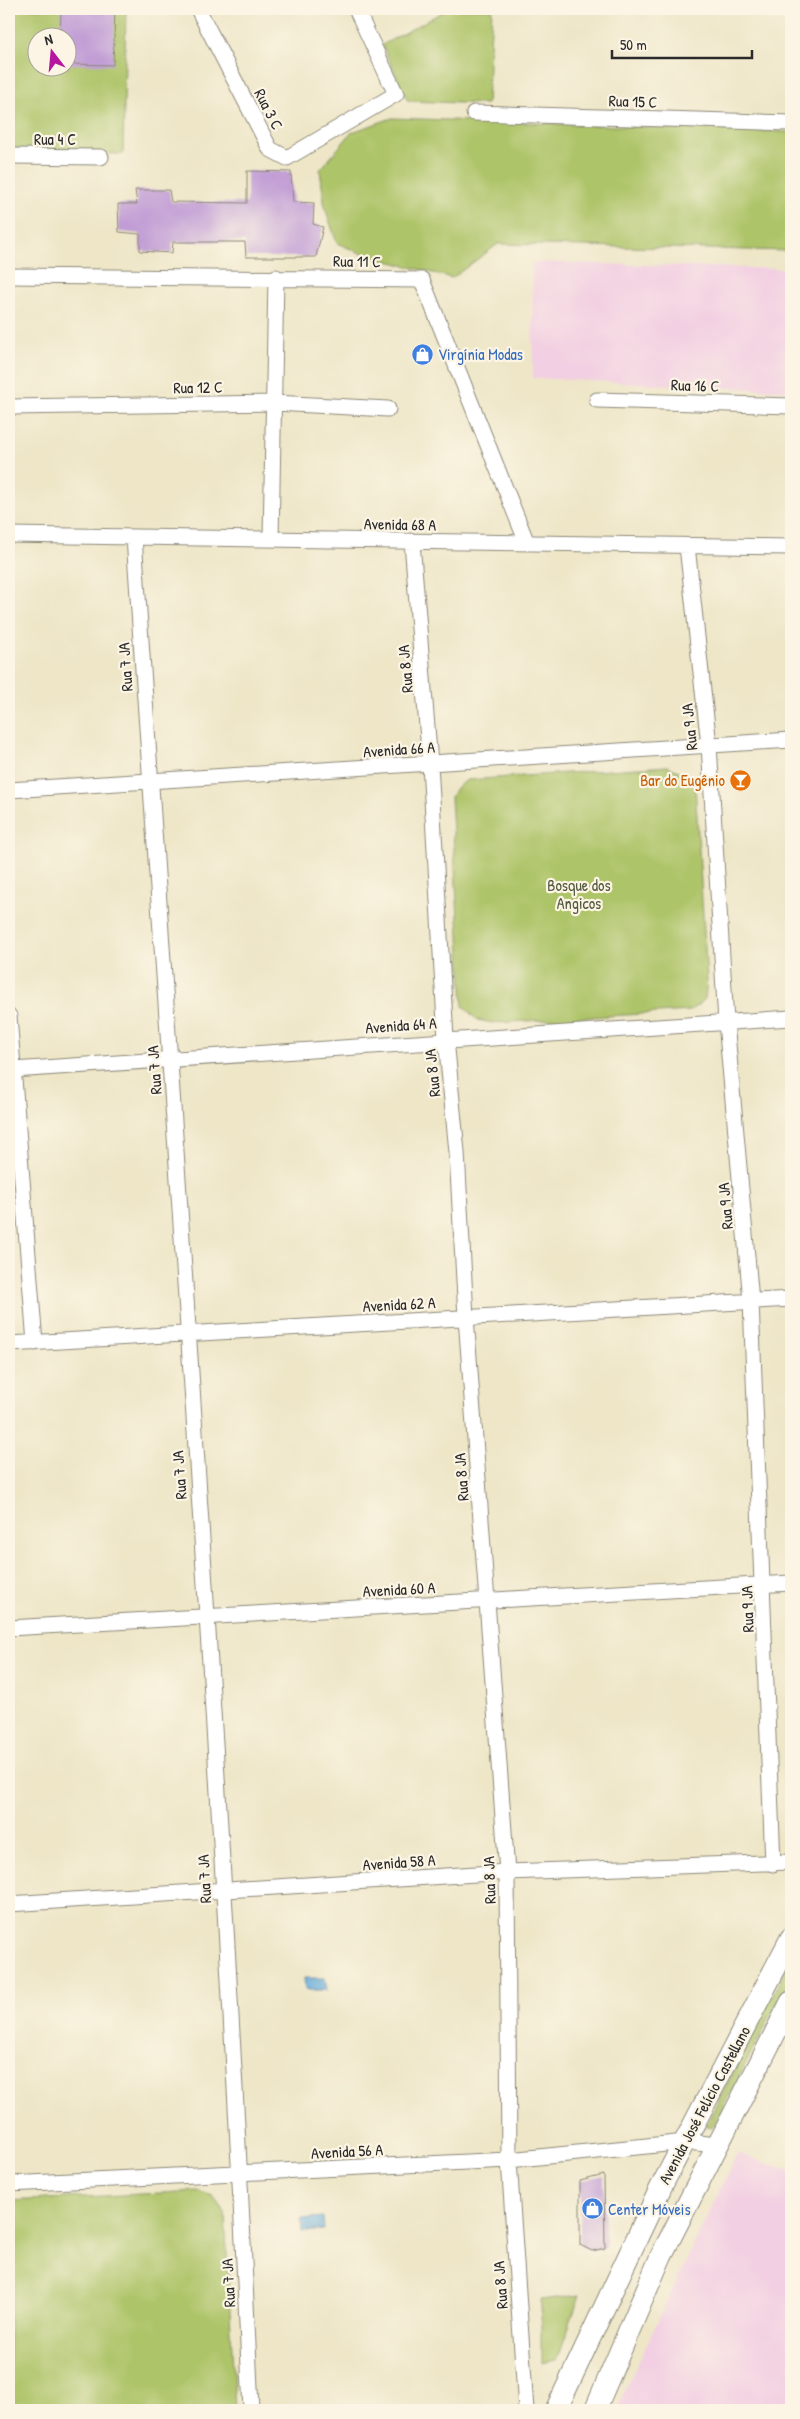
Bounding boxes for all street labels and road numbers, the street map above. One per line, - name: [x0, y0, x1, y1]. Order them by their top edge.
- street label: Rua 3 C: [249, 85, 289, 133]
- street label: Rua 15 C: [608, 89, 658, 113]
- street label: Rua 4 C: [34, 128, 76, 150]
- street label: Rua 11 C: [333, 250, 381, 272]
- street label: Rua 16 C: [670, 373, 720, 397]
- street label: Rua 12 C: [173, 376, 223, 398]
- street label: Avenida 68 A: [364, 512, 437, 536]
- street label: Rua 7 JA: [112, 642, 138, 692]
- street label: Rua 8 JA: [392, 644, 418, 694]
- street label: Rua 9 JA: [676, 702, 702, 751]
- street label: Avenida 66 A: [362, 736, 436, 762]
- street label: Avenida 64 A: [365, 1012, 438, 1038]
- street label: Rua 7 JA: [141, 1045, 167, 1095]
- street label: Rua 8 JA: [419, 1048, 445, 1098]
- street label: Rua 9 JA: [712, 1181, 738, 1230]
- street label: Avenida 62 A: [362, 1291, 436, 1317]
- street label: Rua 7 JA: [166, 1450, 192, 1500]
- street label: Rua 8 JA: [448, 1452, 474, 1502]
- street label: Avenida 60 A: [362, 1576, 436, 1602]
- street label: Rua 9 JA: [735, 1585, 759, 1633]
- street label: Avenida 58 A: [362, 1848, 436, 1876]
- street label: Rua 7 JA: [192, 1854, 216, 1904]
- street label: Rua 8 JA: [477, 1855, 501, 1904]
- street label: Avenida José Felício Castellano: [653, 2022, 755, 2188]
- street label: Avenida 56 A: [310, 2138, 384, 2164]
- street label: Rua 7 JA: [216, 2258, 240, 2308]
- street label: Rua 8 JA: [487, 2260, 513, 2310]

